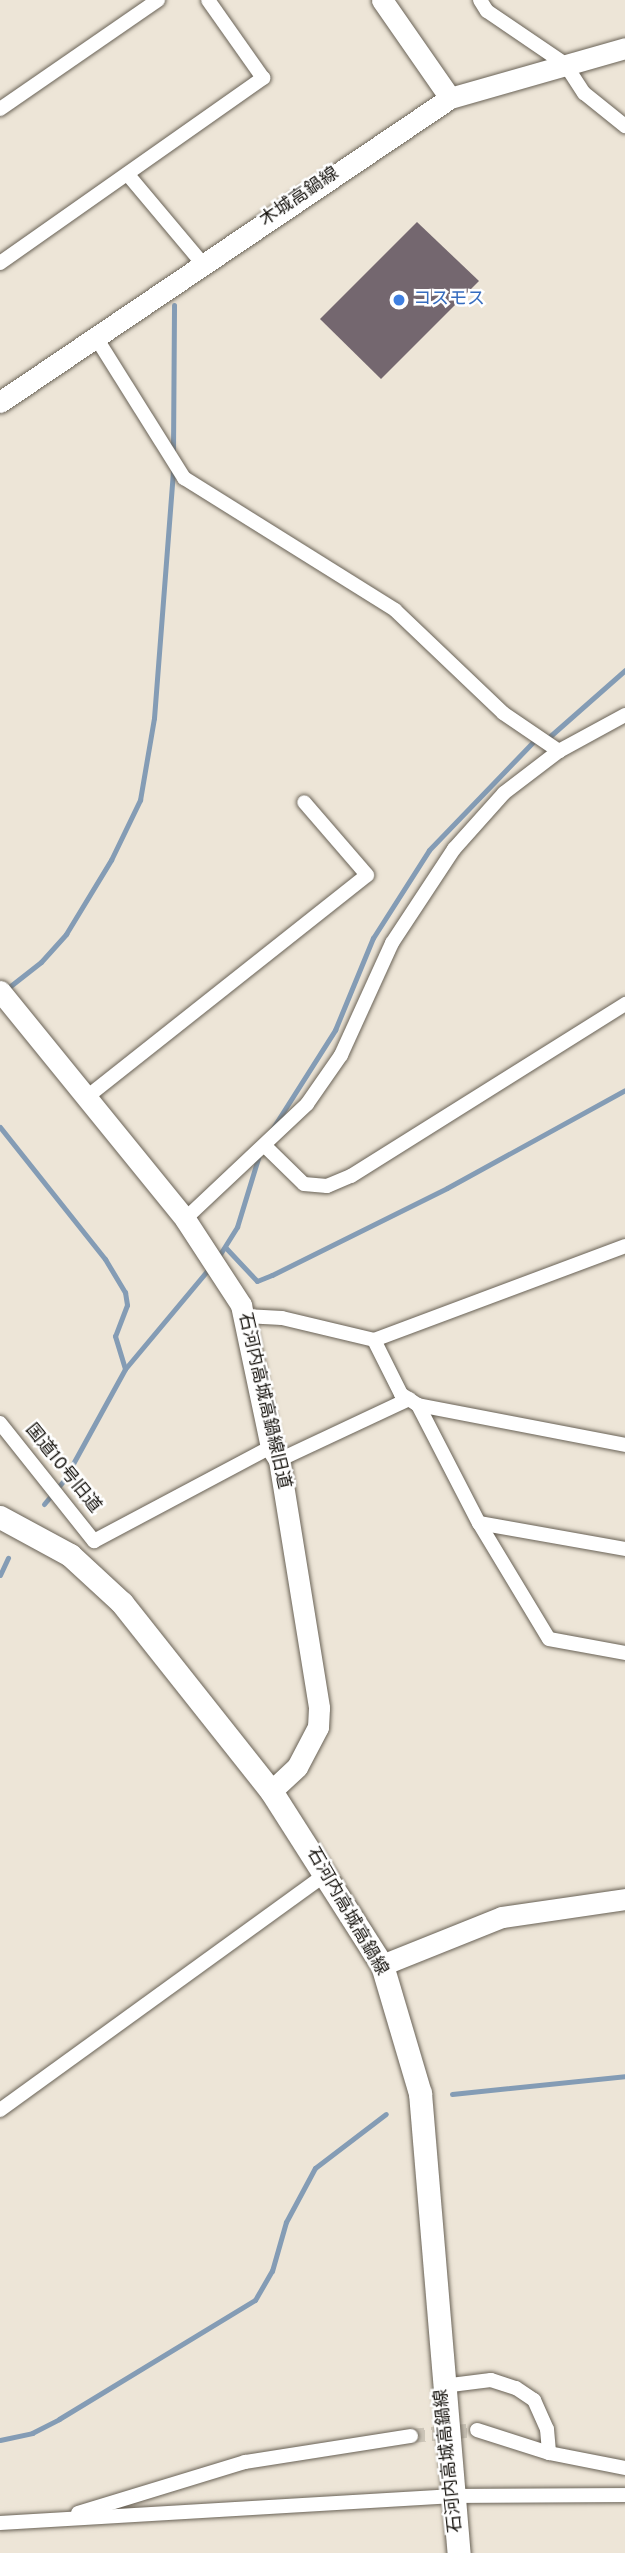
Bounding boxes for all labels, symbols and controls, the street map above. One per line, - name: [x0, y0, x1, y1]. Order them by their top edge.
- street label: 木城高鍋線: [257, 164, 343, 232]
- place label: コスモス: [413, 289, 485, 311]
- marker: コスモス: [391, 292, 407, 308]
- street label: 石河内高城高鍋線旧道: [232, 1311, 294, 1491]
- street label: 国道10号旧道: [20, 1420, 104, 1518]
- street label: 石河内高城高鍋線: [301, 1844, 391, 1980]
- street label: 石河内高城高鍋線: [432, 2388, 468, 2534]

